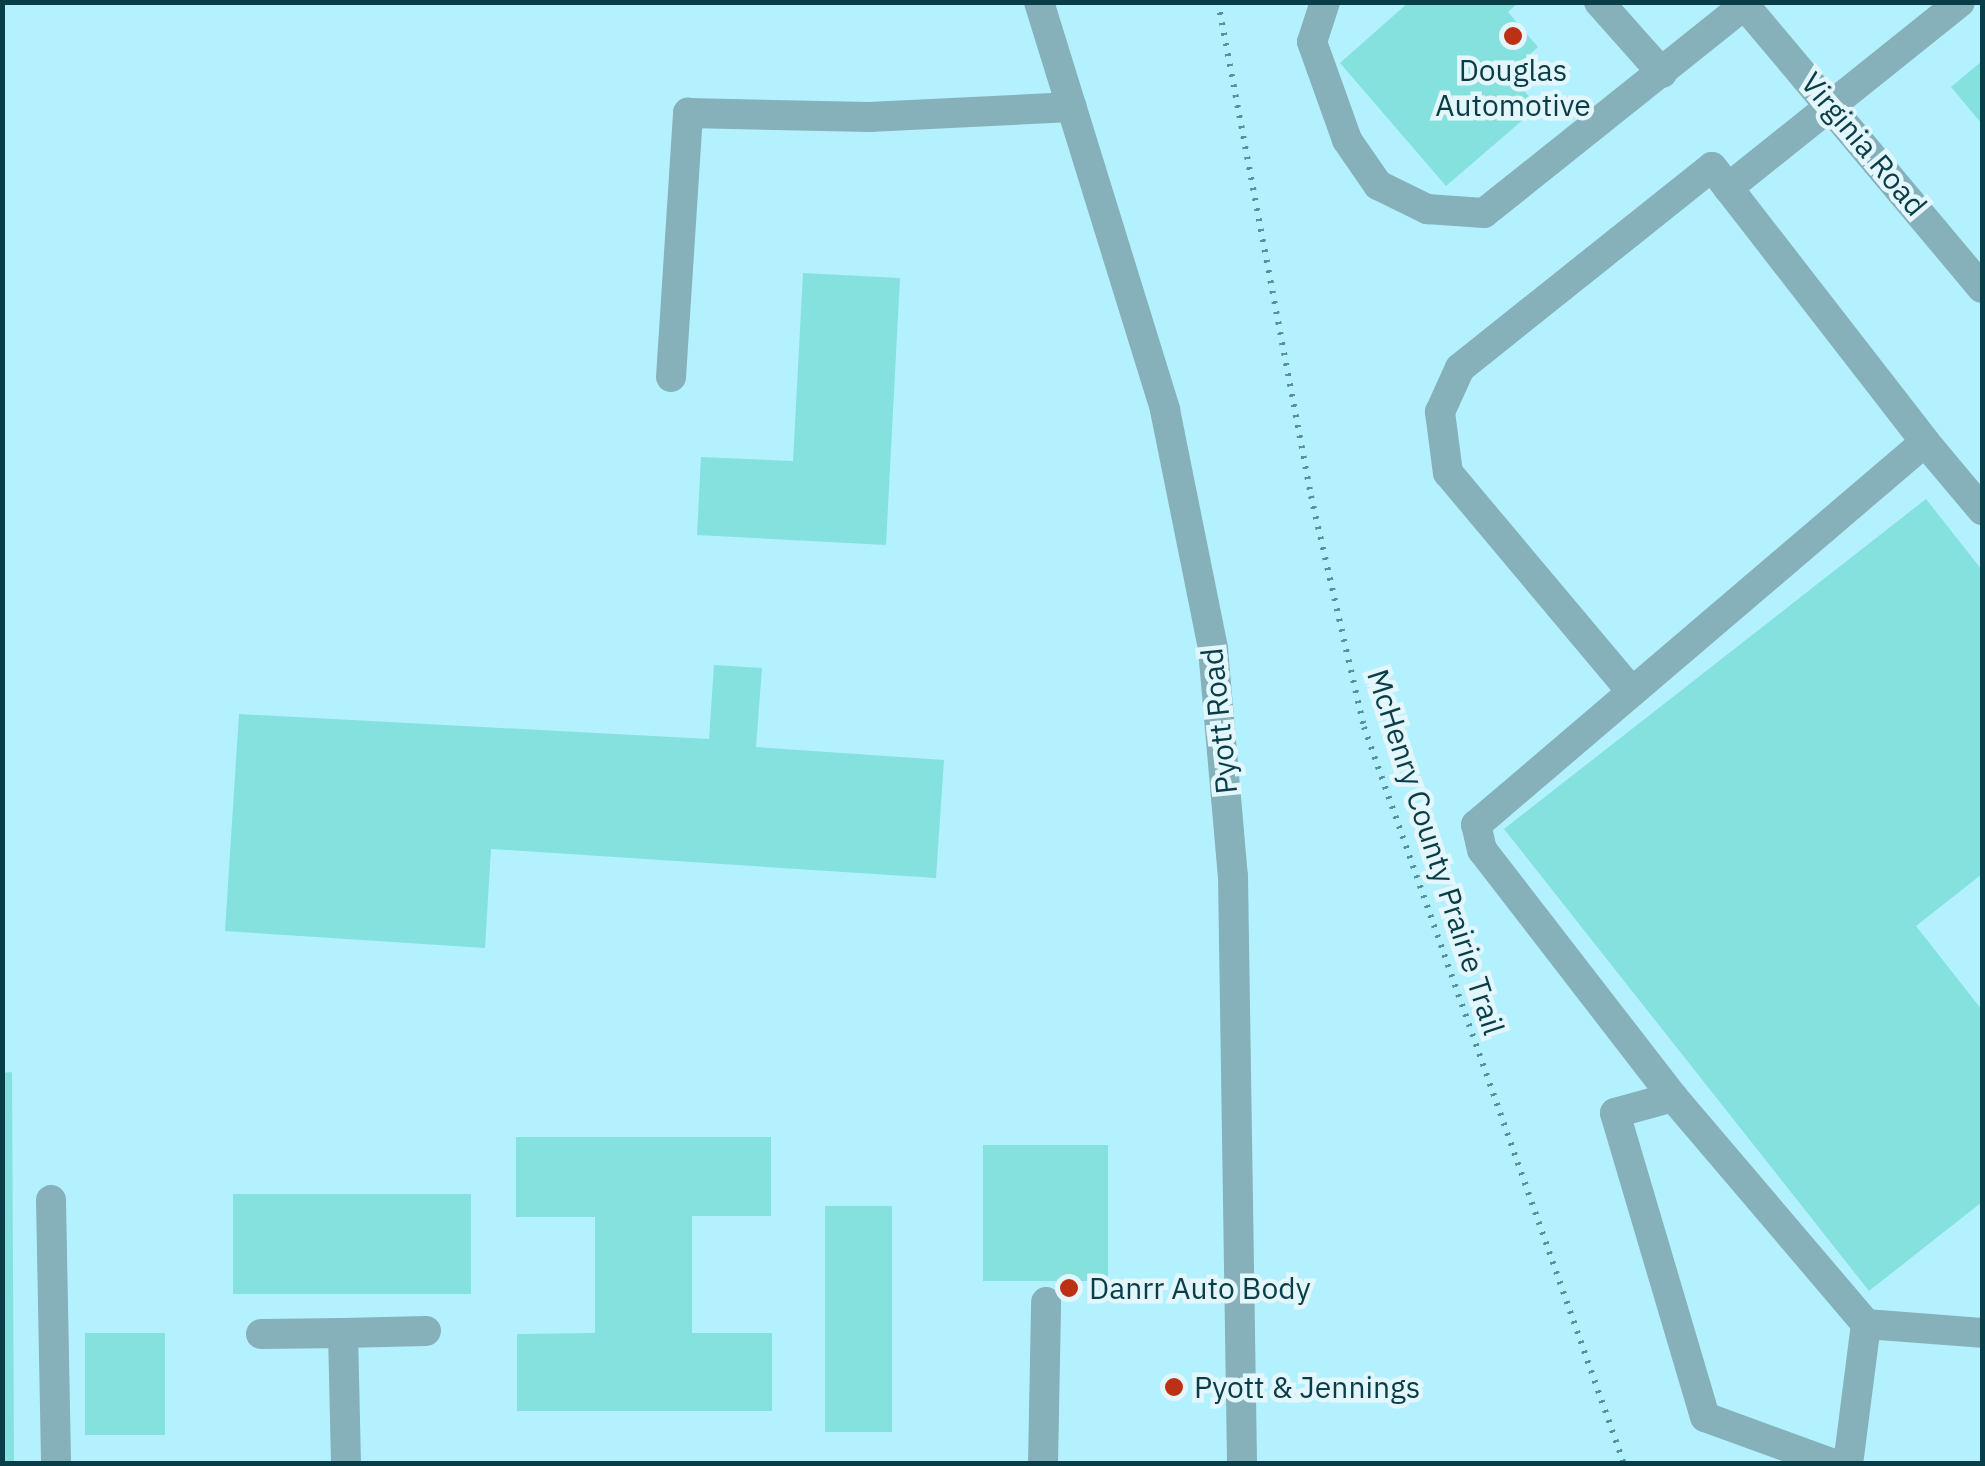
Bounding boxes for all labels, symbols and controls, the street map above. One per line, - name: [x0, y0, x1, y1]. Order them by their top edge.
- marker: Douglas Automotive: [1502, 25, 1524, 47]
- place label: Douglas Automotive: [1435, 52, 1591, 122]
- street label: Virginia Road: [1794, 65, 1934, 223]
- street label: Pyott Road: [1193, 646, 1245, 796]
- street label: McHenry County Prairie Trail: [1360, 665, 1512, 1039]
- place label: Danrr Auto Body: [1089, 1270, 1311, 1306]
- marker: Danrr Auto Body: [1058, 1277, 1080, 1299]
- place label: Pyott & Jennings: [1194, 1369, 1420, 1405]
- marker: Pyott & Jennings: [1163, 1376, 1185, 1398]

